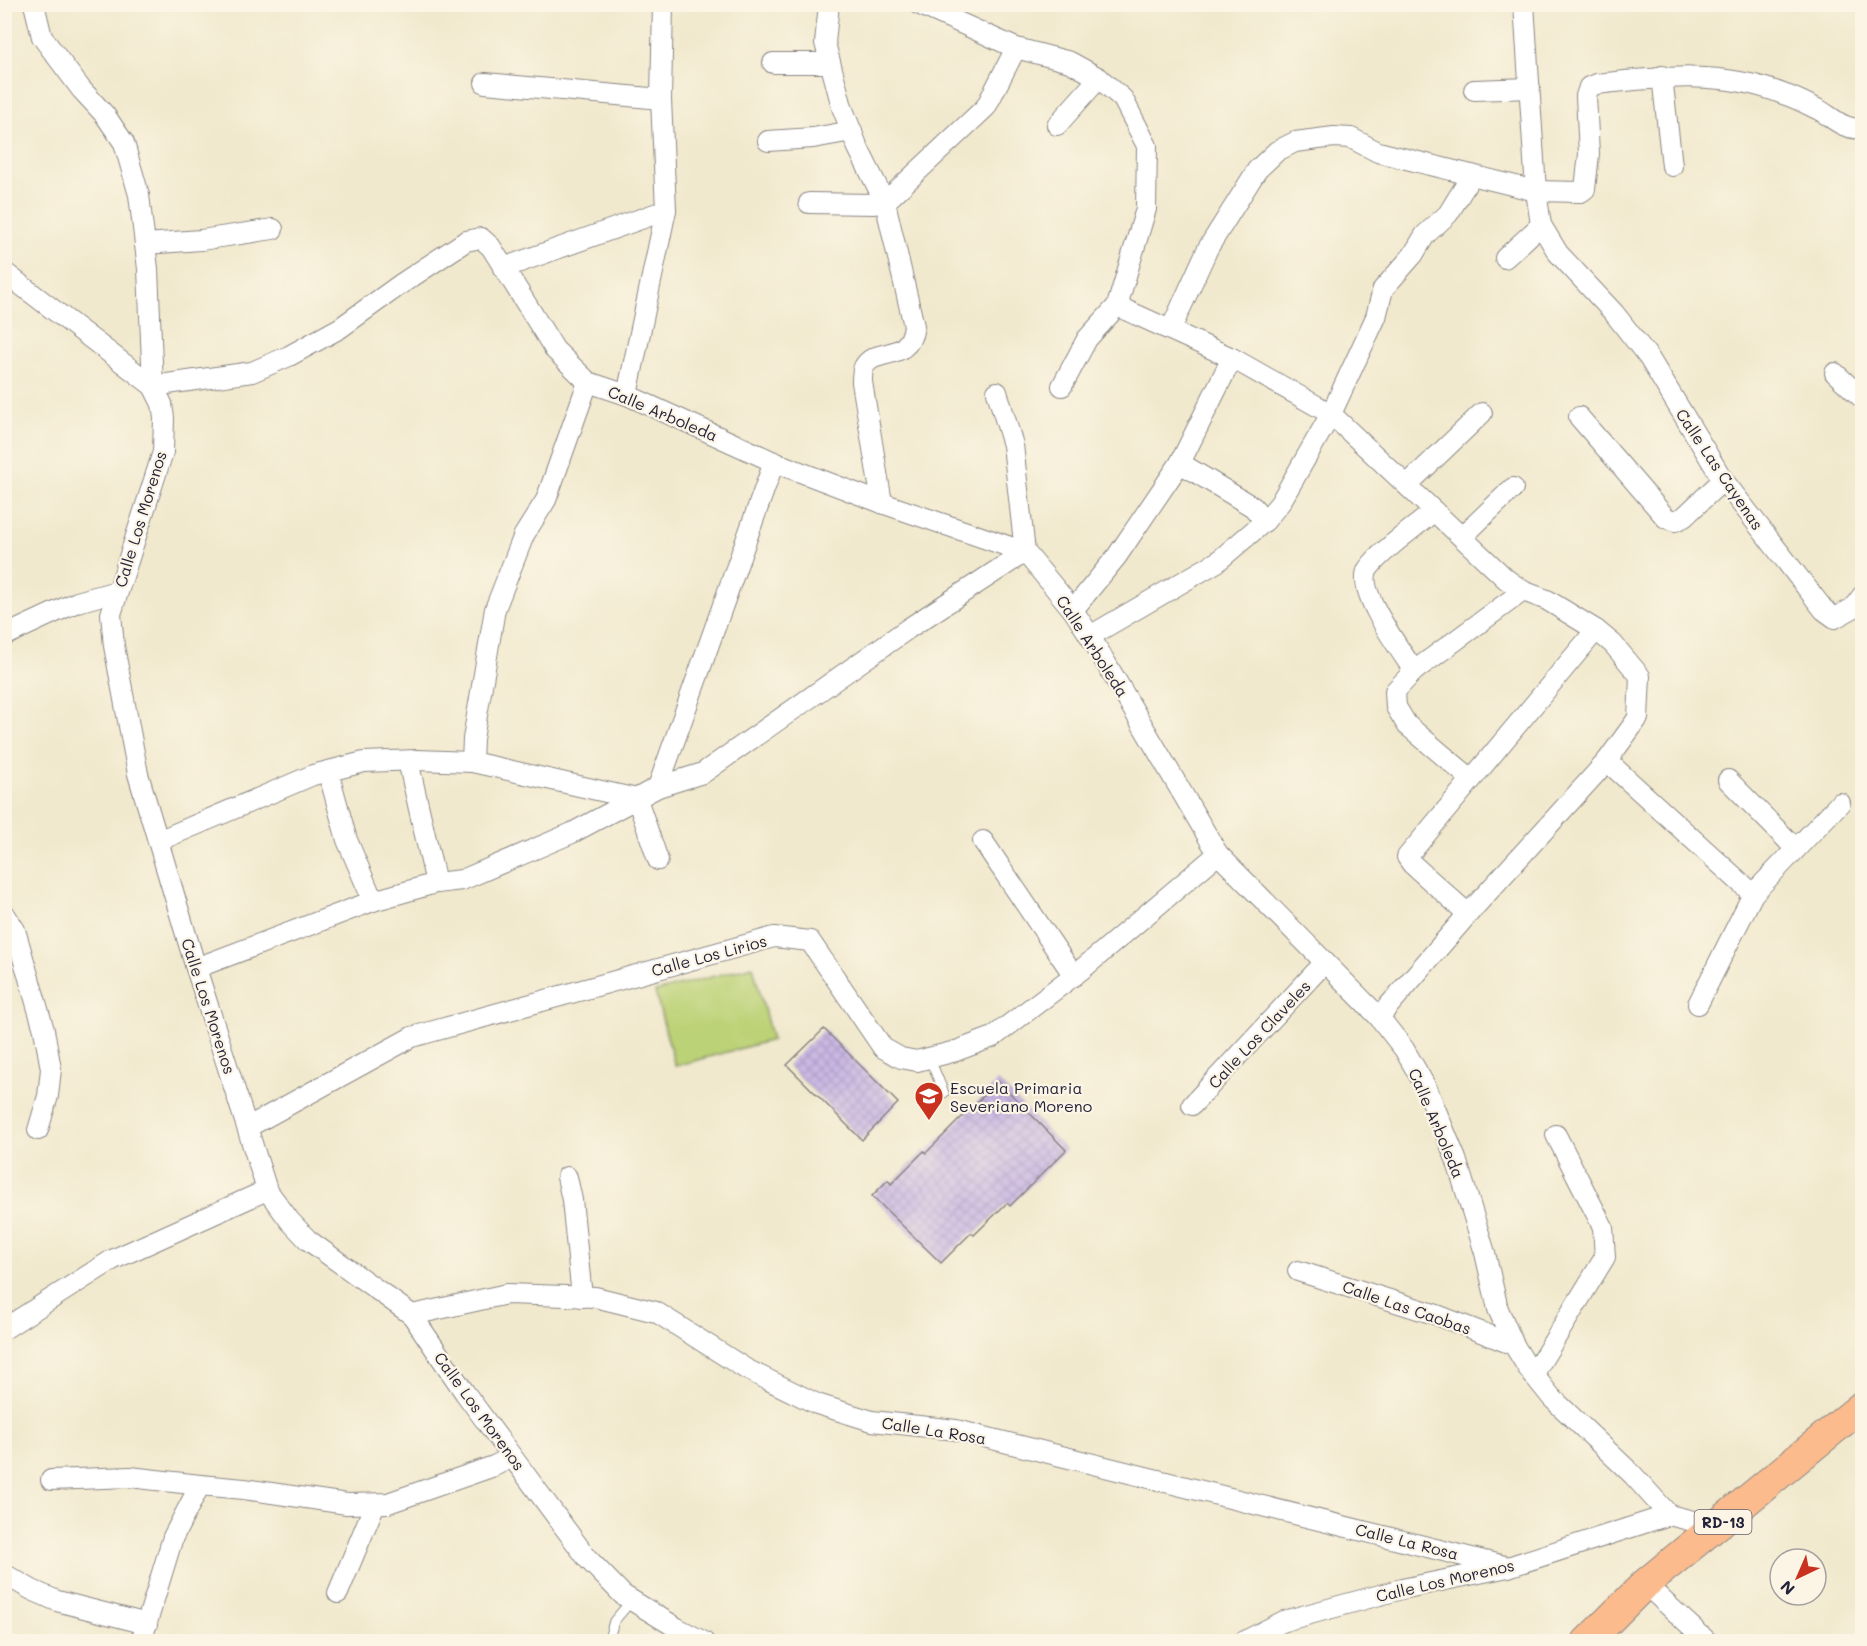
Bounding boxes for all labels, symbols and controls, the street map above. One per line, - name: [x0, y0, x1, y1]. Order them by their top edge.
- street label: Calle Arboleda: [605, 380, 721, 446]
- street label: Calle Las Cayenas: [1672, 404, 1768, 534]
- street label: Calle Los Morenos: [109, 448, 171, 590]
- street label: Calle Arboleda: [1052, 591, 1134, 701]
- street label: Calle Los Lirios: [649, 929, 769, 981]
- street label: Calle Los Morenos: [177, 935, 241, 1077]
- street label: Calle Los Claveles: [1203, 975, 1315, 1093]
- street label: Calle Arboleda: [1404, 1065, 1470, 1181]
- place label: Escuela Primaria Severiano Moreno: [950, 1077, 1092, 1116]
- school or university icon: Escuela Primaria Severiano Moreno: [913, 1080, 945, 1122]
- street label: Calle Las Caobas: [1340, 1275, 1474, 1339]
- street label: Calle Los Morenos: [430, 1348, 530, 1474]
- street label: Calle La Rosa: [880, 1411, 988, 1449]
- road number: RD-13: [1694, 1510, 1752, 1534]
- street label: Calle La Rosa: [1353, 1518, 1461, 1564]
- north arrow: [1768, 1547, 1828, 1607]
- street label: Calle Los Morenos: [1374, 1554, 1516, 1606]
- text: N: [1776, 1576, 1799, 1600]

